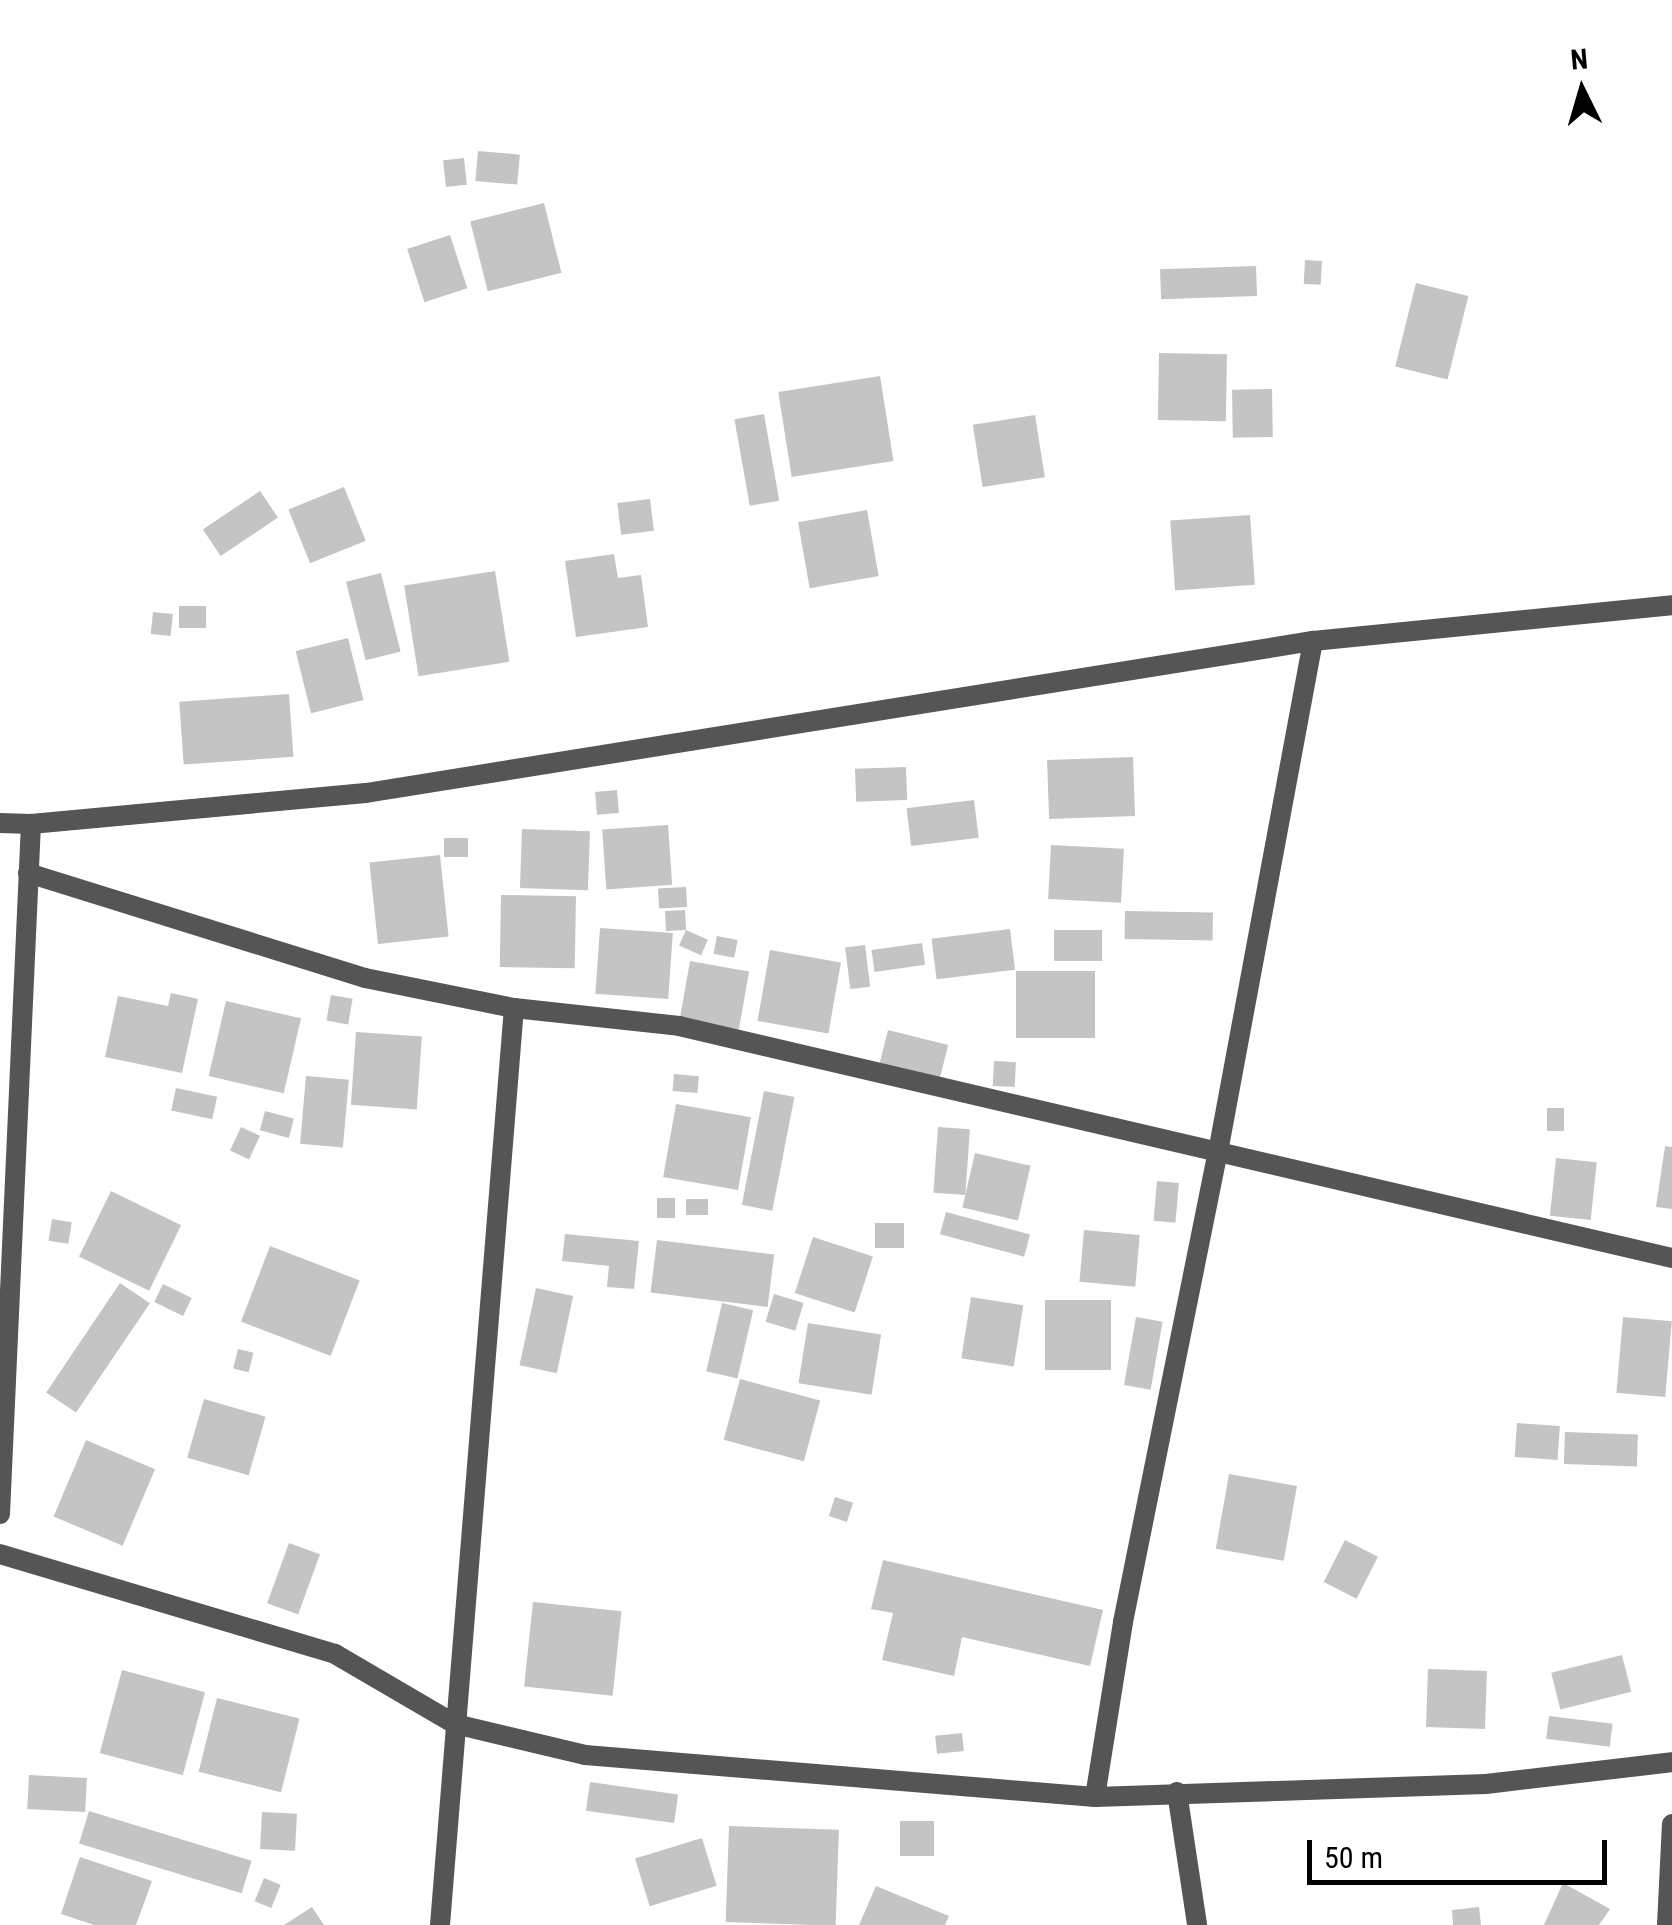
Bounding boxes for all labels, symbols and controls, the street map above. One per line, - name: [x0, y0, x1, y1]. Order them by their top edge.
- north arrow: [1532, 40, 1632, 140]
- text: N: [1569, 42, 1589, 77]
- scale bar: [1312, 1820, 1612, 1882]
- text: 50 m: [1324, 1840, 1383, 1875]

